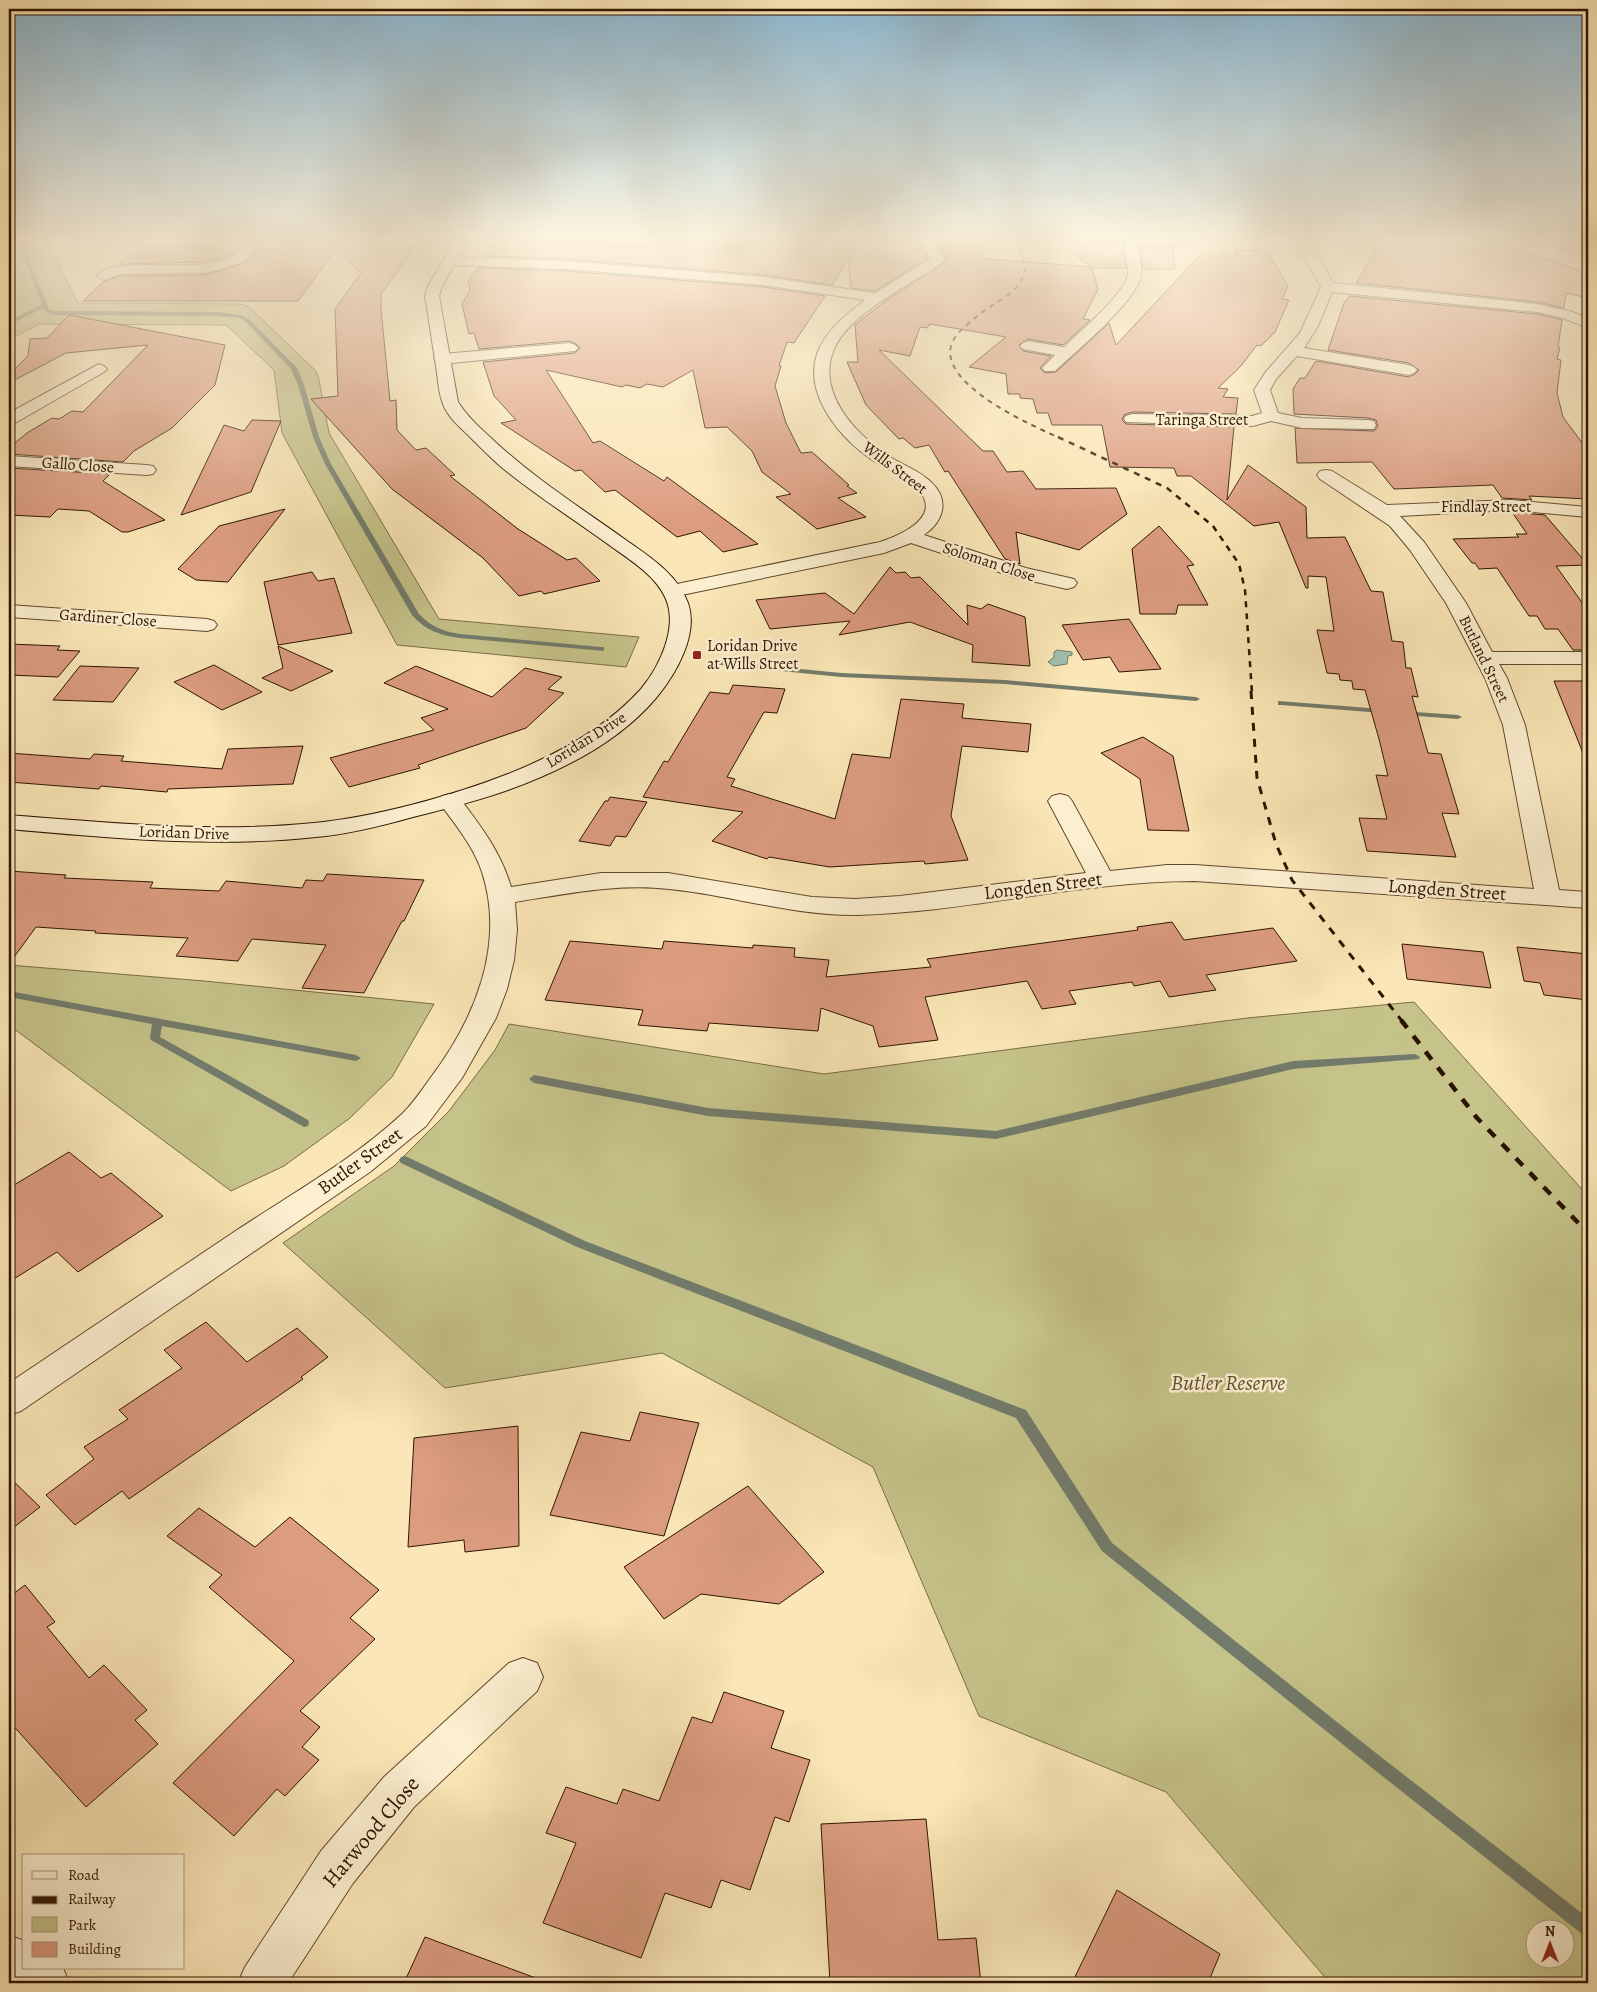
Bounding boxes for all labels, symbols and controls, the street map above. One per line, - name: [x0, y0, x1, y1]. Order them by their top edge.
- street label: Taringa Street: [1156, 409, 1248, 431]
- street label: Wills Street: [857, 436, 932, 500]
- street label: Gallo Close: [41, 452, 115, 478]
- street label: Findlay Street: [1441, 496, 1531, 518]
- street label: Soloman Close: [940, 537, 1038, 587]
- street label: Gardiner Close: [58, 604, 158, 632]
- street label: Butland Street: [1453, 612, 1515, 706]
- place label: Loridan Drive at Wills Street: [707, 635, 798, 675]
- marker: Loridan Drive at Wills Street: [691, 649, 703, 661]
- street label: Loridan Drive: [542, 707, 630, 773]
- street label: Loridan Drive: [138, 820, 230, 846]
- street label: Longden Street: [983, 866, 1103, 906]
- street label: Longden Street: [1387, 873, 1507, 907]
- street label: Butler Street: [312, 1121, 408, 1201]
- park label: Butler Reserve: [1171, 1368, 1285, 1398]
- street label: Harwood Close: [315, 1770, 427, 1894]
- legend: [22, 1854, 185, 1970]
- text: Road: [68, 1865, 100, 1885]
- text: Railway: [68, 1889, 116, 1909]
- text: Park: [68, 1915, 97, 1935]
- north arrow: [1524, 1920, 1574, 1970]
- text: N: [1545, 1922, 1555, 1941]
- text: Building: [68, 1939, 121, 1959]

